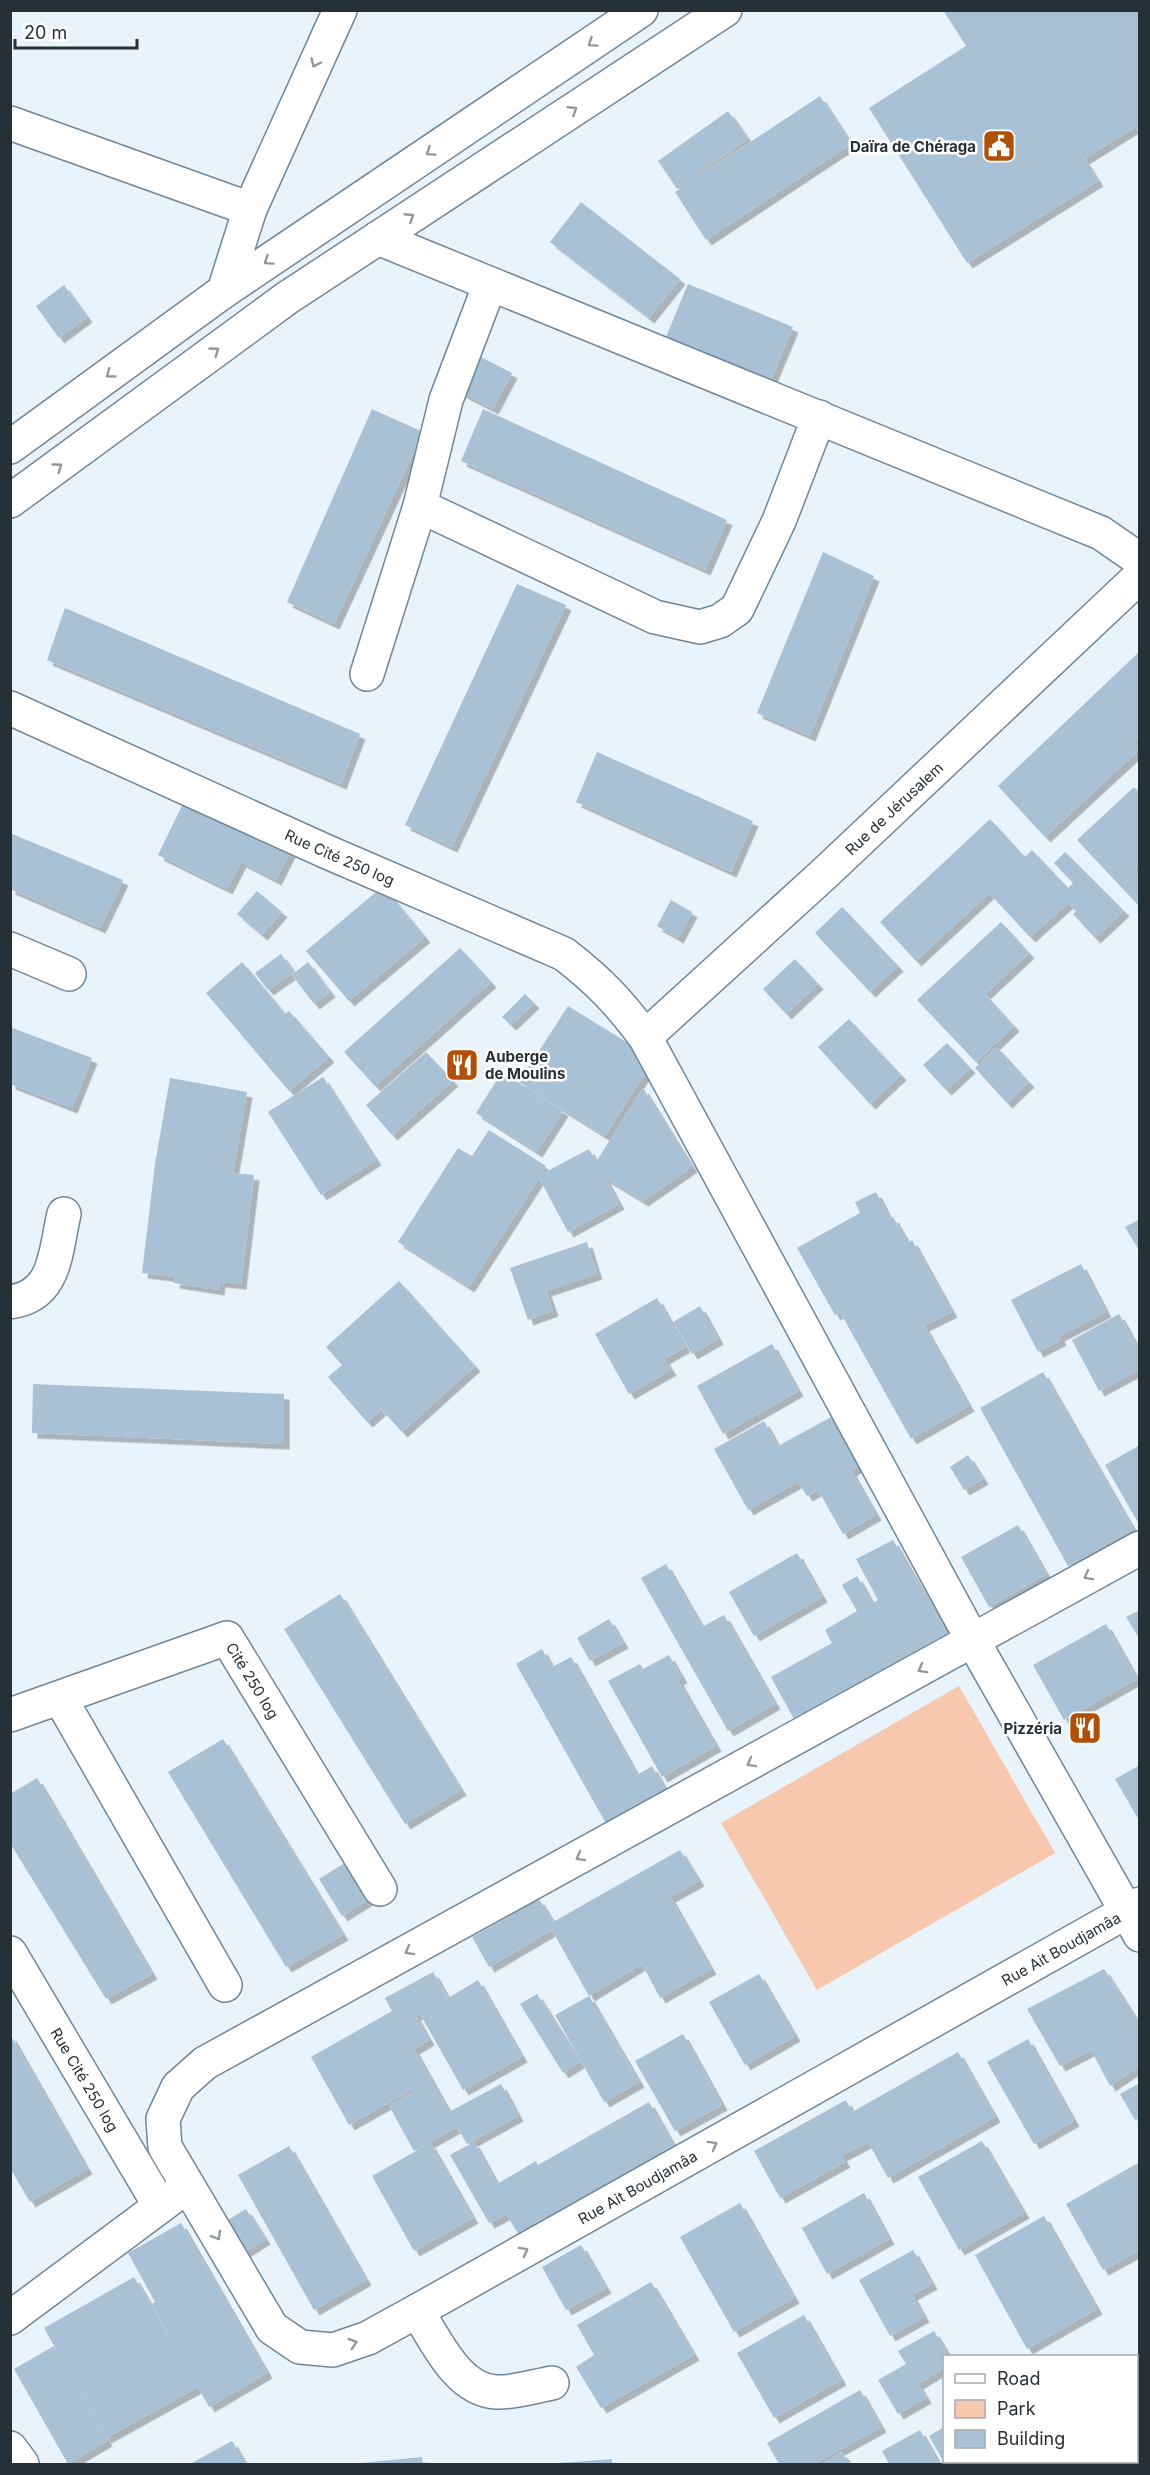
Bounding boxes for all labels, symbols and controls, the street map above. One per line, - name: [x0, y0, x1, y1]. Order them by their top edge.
- scale bar: [15, 12, 136, 50]
- text: 20 m: [24, 22, 67, 43]
- one-way arrow: [588, 36, 599, 47]
- one-way arrow: [311, 57, 323, 68]
- one-way arrow: [566, 106, 577, 117]
- public building icon: Daïra de Chéraga: [981, 128, 1017, 164]
- place label: Daïra de Chéraga: [850, 137, 976, 156]
- one-way arrow: [426, 145, 437, 156]
- one-way arrow: [403, 213, 414, 224]
- one-way arrow: [264, 253, 275, 264]
- one-way arrow: [208, 348, 219, 359]
- one-way arrow: [105, 367, 116, 378]
- one-way arrow: [51, 463, 62, 474]
- street label: Rue de Jérusalem: [841, 758, 947, 859]
- street label: Rue Cité 250 log: [282, 825, 398, 889]
- restaurant icon: Auberge de Moulins: [444, 1047, 480, 1083]
- place label: Auberge de Moulins: [485, 1047, 565, 1083]
- one-way arrow: [1084, 1569, 1095, 1580]
- street label: Cité 250 log: [222, 1639, 283, 1722]
- one-way arrow: [918, 1662, 928, 1673]
- restaurant icon: Pizzéria: [1067, 1710, 1103, 1746]
- place label: Pizzéria: [1003, 1719, 1062, 1738]
- one-way arrow: [747, 1756, 757, 1767]
- one-way arrow: [576, 1850, 586, 1861]
- street label: Rue Ait Boudjamâa: [998, 1907, 1124, 1990]
- one-way arrow: [405, 1944, 415, 1955]
- street label: Rue Cité 250 log: [47, 2024, 123, 2135]
- one-way arrow: [706, 2140, 717, 2152]
- street label: Rue Ait Boudjamâa: [574, 2146, 700, 2228]
- one-way arrow: [209, 2230, 221, 2240]
- one-way arrow: [518, 2247, 529, 2258]
- one-way arrow: [347, 2338, 358, 2350]
- legend: [943, 2355, 1138, 2463]
- text: Road: [997, 2368, 1040, 2389]
- text: Park: [997, 2398, 1036, 2419]
- text: Building: [997, 2428, 1065, 2449]

